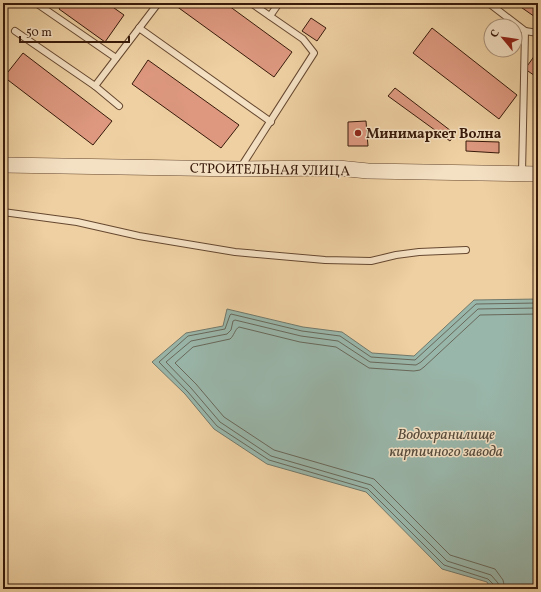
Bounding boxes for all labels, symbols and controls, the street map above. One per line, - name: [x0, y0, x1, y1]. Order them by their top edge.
- scale bar: [20, 18, 129, 44]
- north arrow: [483, 18, 523, 58]
- text: 50 m: [26, 25, 52, 41]
- text: С: [487, 27, 504, 41]
- place label: Минимаркет Волна: [366, 125, 502, 144]
- marker: Минимаркет Волна: [353, 128, 363, 138]
- street label: СТРОИТЕЛЬНАЯ УЛИЦА: [190, 160, 350, 181]
- water label: Водохранилище кирпичного завода: [389, 425, 503, 463]

